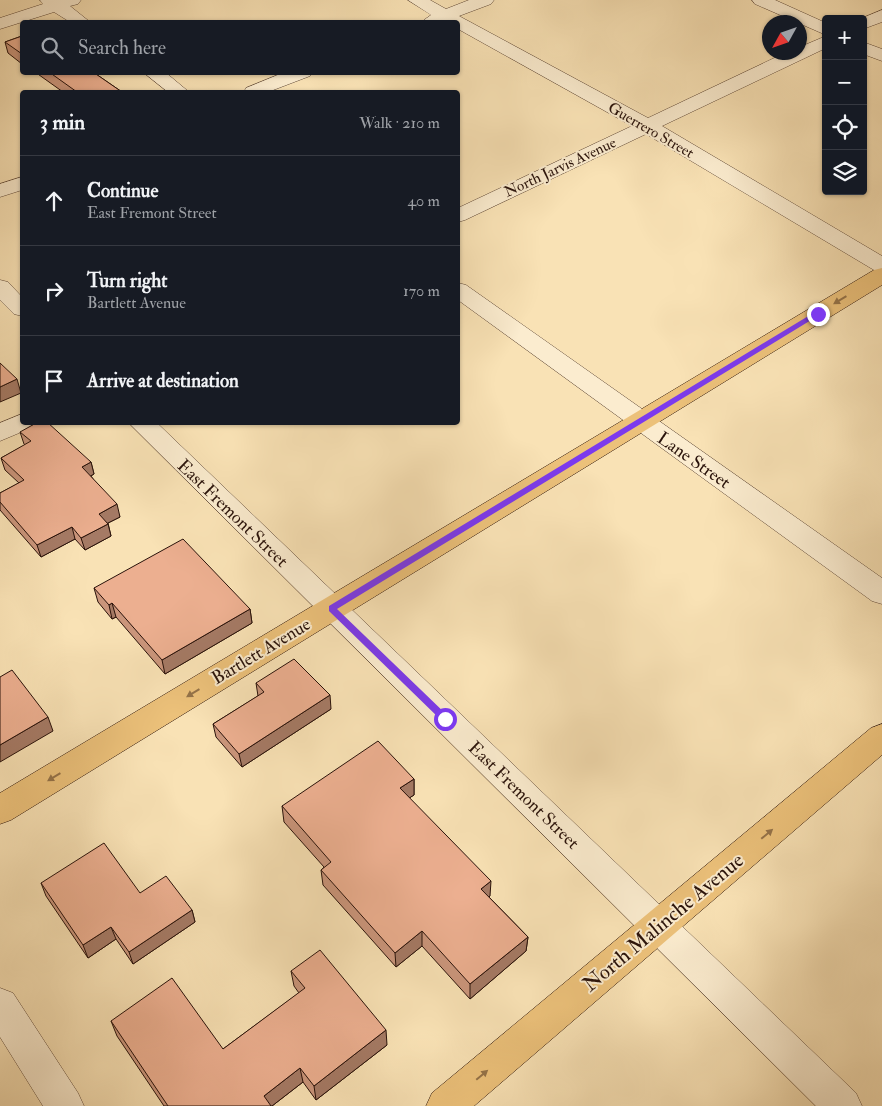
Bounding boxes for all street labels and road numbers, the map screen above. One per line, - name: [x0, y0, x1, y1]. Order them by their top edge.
- street label: Guerrero Street: [604, 98, 697, 163]
- street label: North Jarvis Avenue: [501, 133, 620, 203]
- street label: Lane Street: [653, 427, 735, 494]
- street label: East Fremont Street: [172, 454, 293, 572]
- street label: Bartlett Avenue: [208, 613, 315, 690]
- street label: East Fremont Street: [463, 736, 584, 854]
- street label: North Malinche Avenue: [577, 847, 750, 998]

